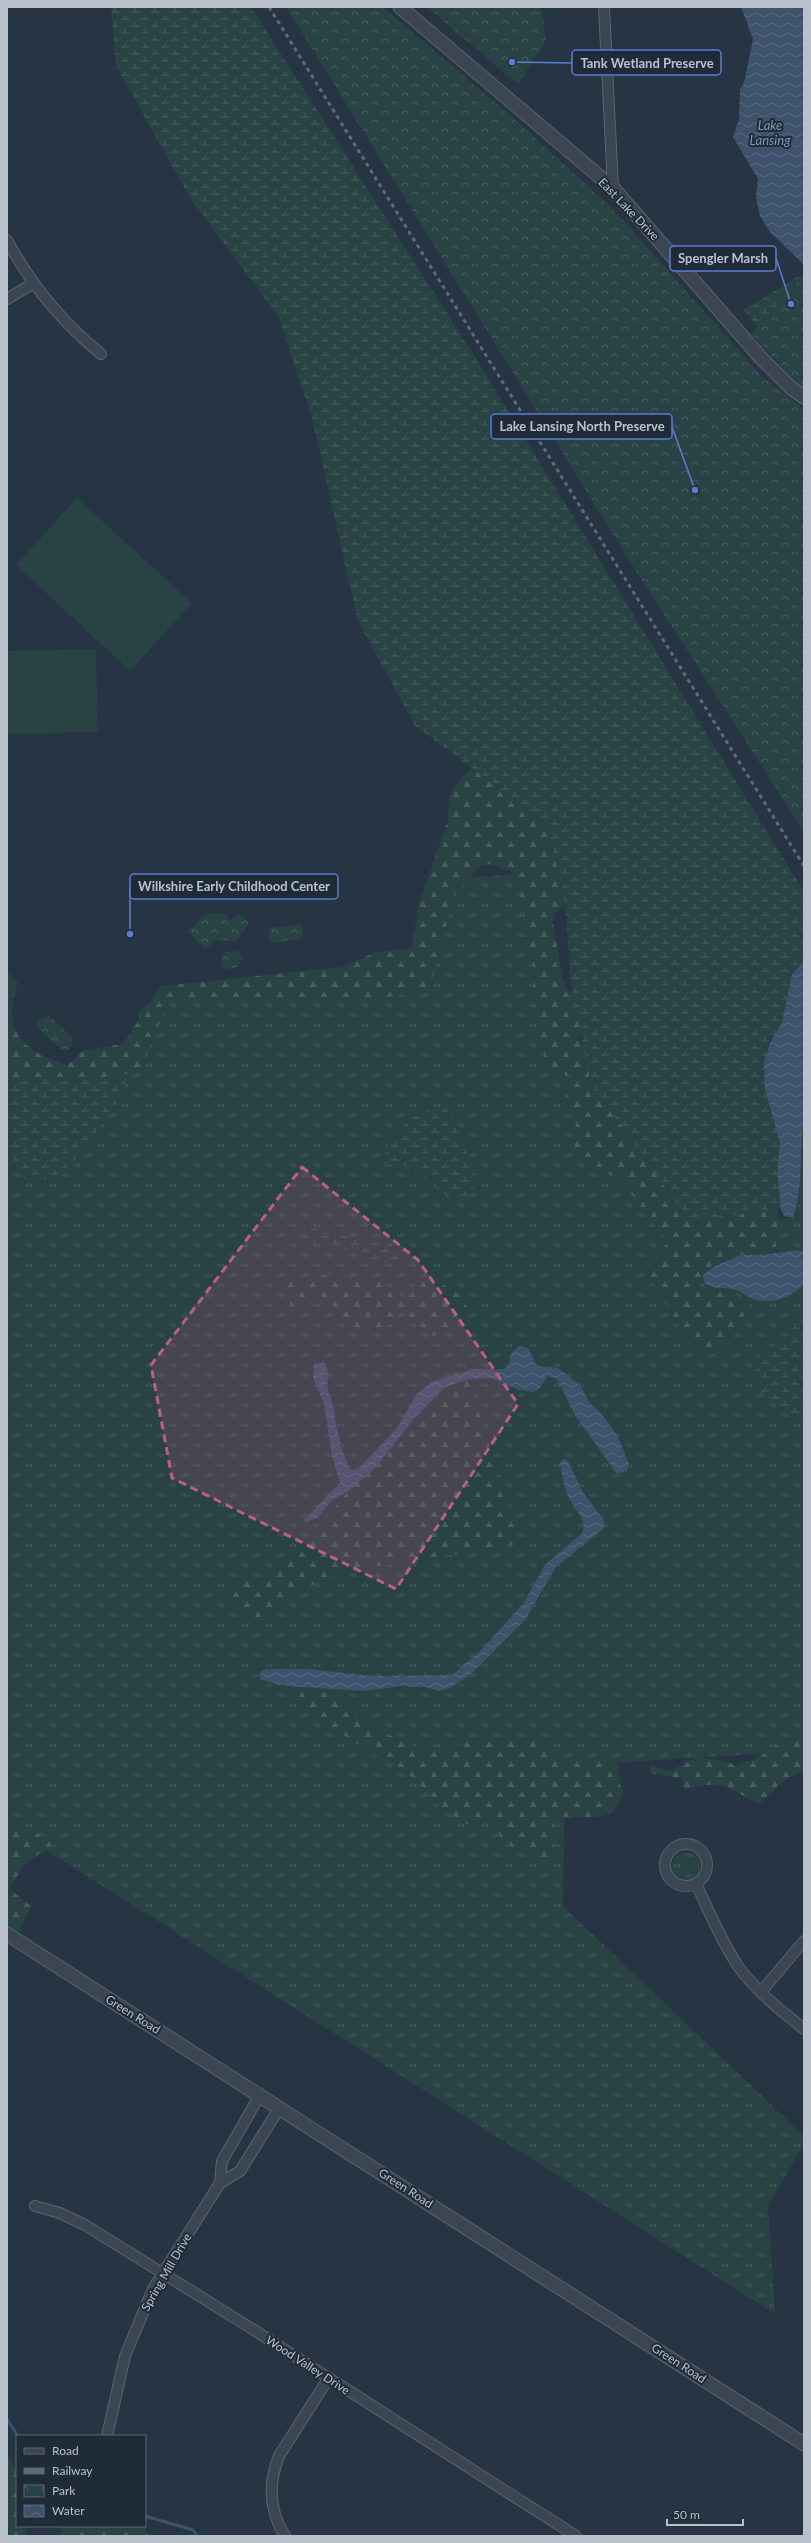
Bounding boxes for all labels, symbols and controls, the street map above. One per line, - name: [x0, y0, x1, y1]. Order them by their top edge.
- callout: Tank Wetland Preserve: [572, 50, 721, 75]
- text: Tank Wetland Preserve: [580, 55, 714, 71]
- water label: Lake Lansing: [750, 117, 791, 148]
- street label: East Lake Drive: [595, 175, 663, 243]
- callout: Spengler Marsh: [670, 246, 776, 271]
- text: Spengler Marsh: [678, 250, 768, 266]
- callout: Lake Lansing North Preserve: [491, 414, 672, 439]
- text: Lake Lansing North Preserve: [499, 418, 665, 434]
- callout: Wilkshire Early Childhood Center: [130, 874, 338, 899]
- text: Wilkshire Early Childhood Center: [138, 878, 330, 894]
- street label: Green Road: [103, 1991, 163, 2037]
- street label: Green Road: [376, 2165, 436, 2211]
- street label: Spring Mill Drive: [138, 2230, 194, 2314]
- street label: Wood Valley Drive: [263, 2332, 353, 2398]
- street label: Green Road: [649, 2340, 709, 2386]
- legend: [16, 2435, 146, 2527]
- text: Road: [52, 2443, 79, 2458]
- text: Railway: [52, 2463, 93, 2478]
- text: Park: [52, 2483, 76, 2498]
- scale bar: [667, 2501, 743, 2527]
- text: Water: [52, 2503, 85, 2518]
- text: 50 m: [673, 2507, 700, 2522]

